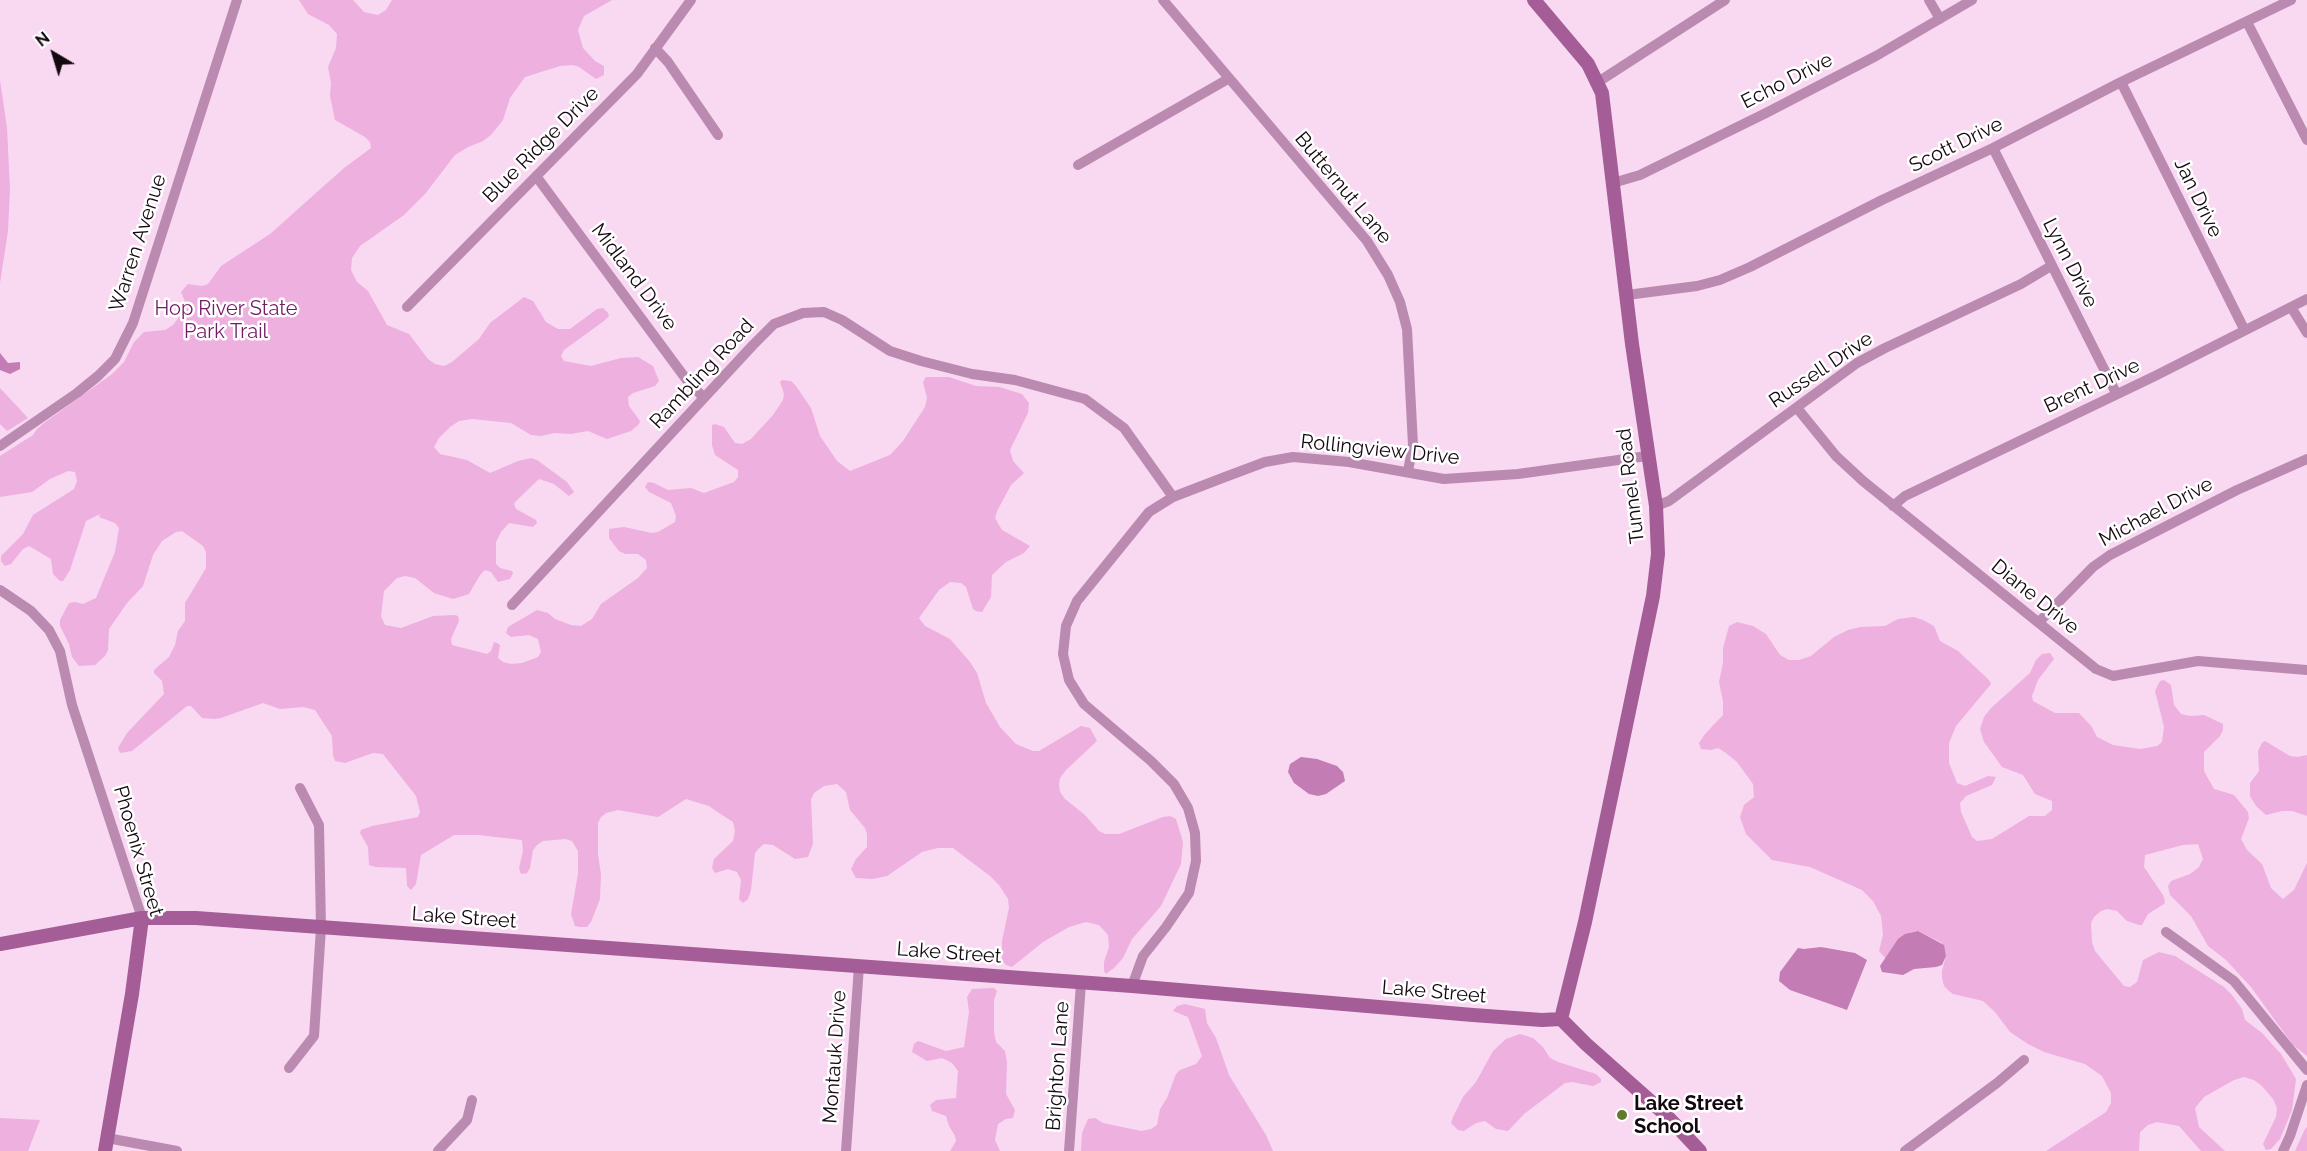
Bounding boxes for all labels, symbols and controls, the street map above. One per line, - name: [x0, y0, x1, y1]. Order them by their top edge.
- north arrow: [24, 24, 84, 84]
- text: N: [32, 28, 53, 51]
- street label: Echo Drive: [1737, 48, 1837, 114]
- street label: Blue Ridge Drive: [478, 82, 604, 208]
- street label: Scott Drive: [1905, 112, 2007, 178]
- street label: Butternut Lane: [1289, 127, 1397, 249]
- street label: Jan Drive: [2169, 155, 2227, 241]
- street label: Warren Avenue: [104, 171, 172, 315]
- street label: Lynn Drive: [2037, 214, 2103, 312]
- street label: Midland Drive: [586, 219, 682, 335]
- park label: Hop River State Park Trail: [154, 297, 298, 344]
- street label: Rambling Road: [645, 314, 759, 434]
- street label: Russell Drive: [1765, 327, 1877, 413]
- street label: Brent Drive: [2040, 353, 2144, 419]
- street label: Tunnel Road: [1612, 427, 1650, 545]
- street label: Rollingview Drive: [1299, 430, 1461, 470]
- street label: Michael Drive: [2095, 472, 2217, 552]
- street label: Diane Drive: [1986, 554, 2084, 640]
- street label: Phoenix Street: [108, 783, 168, 919]
- street label: Lake Street: [411, 902, 517, 934]
- street label: Lake Street: [896, 937, 1002, 969]
- street label: Lake Street: [1381, 975, 1487, 1009]
- street label: Montauk Drive: [818, 989, 852, 1125]
- street label: Brighton Lane: [1042, 1000, 1074, 1132]
- place label: Lake Street School: [1634, 1092, 1743, 1139]
- marker: Lake Street School: [1615, 1108, 1629, 1122]

